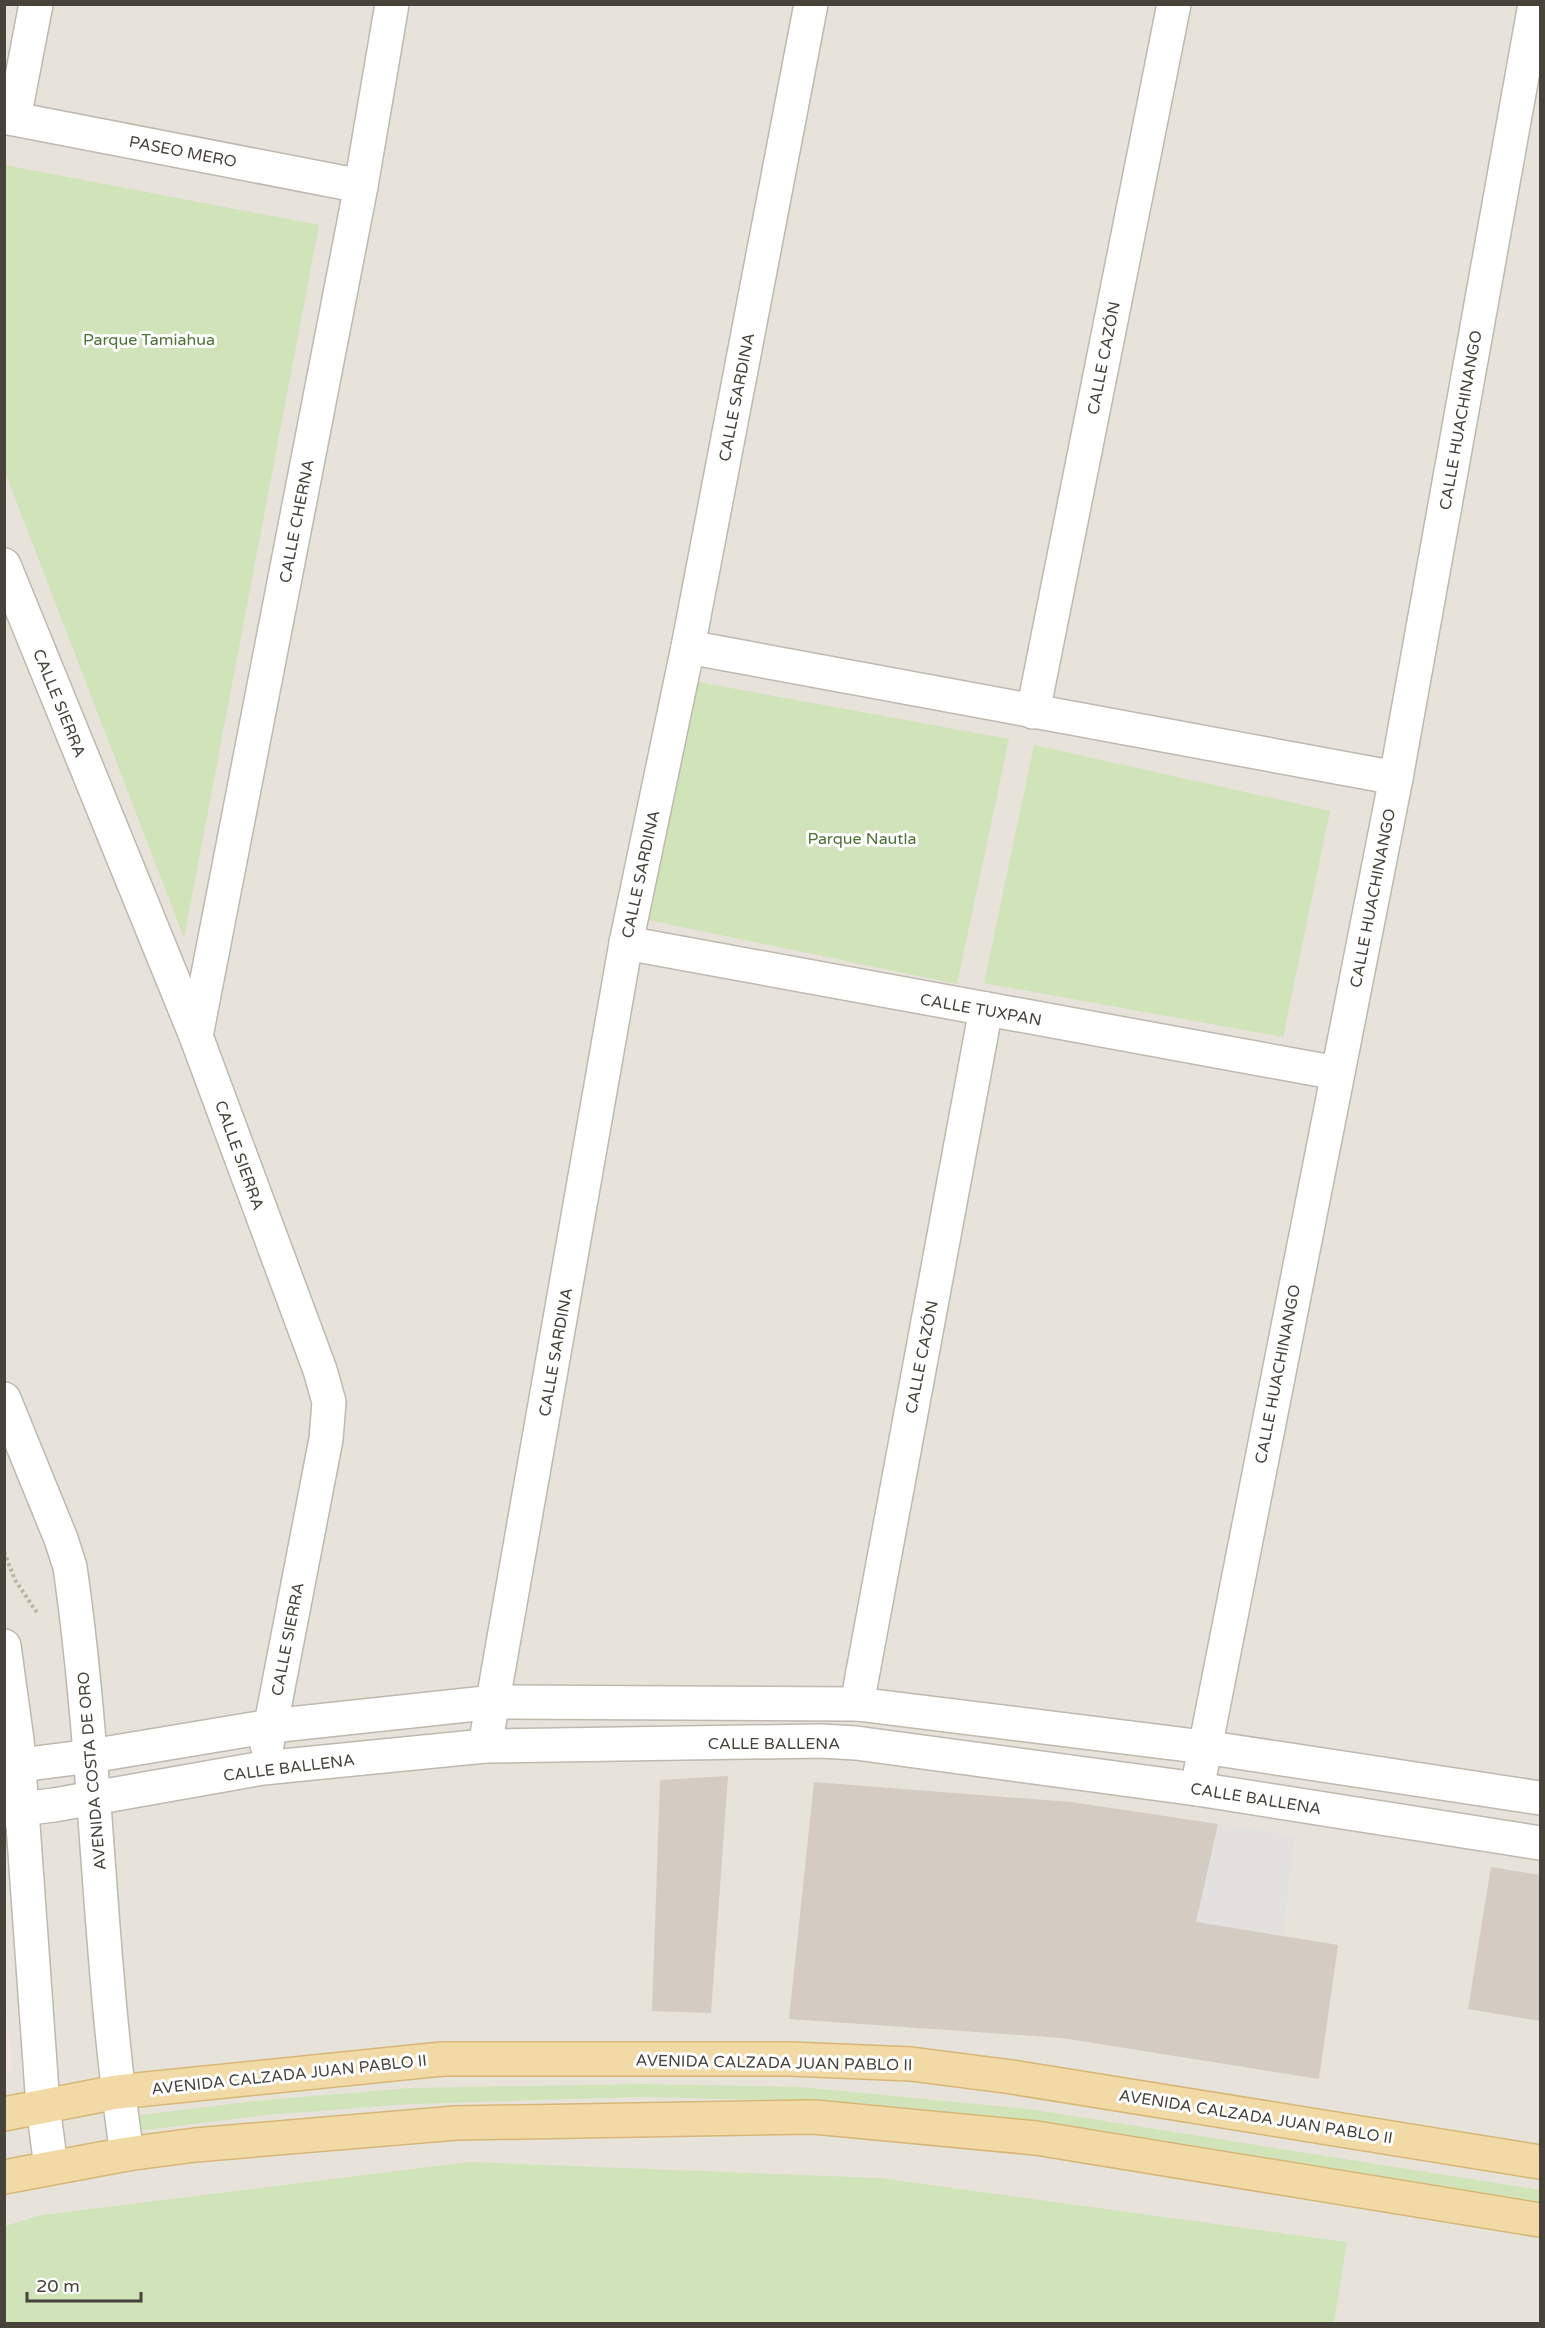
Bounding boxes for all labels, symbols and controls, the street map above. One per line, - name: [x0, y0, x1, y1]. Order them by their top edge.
- street label: PASEO MERO: [127, 132, 238, 172]
- street label: CALLE CAZÓN: [1083, 300, 1125, 417]
- street label: CALLE HUACHINANGO: [1435, 329, 1487, 512]
- park label: Parque Tamiahua: [83, 330, 215, 350]
- street label: CALLE SARDINA: [715, 331, 759, 463]
- street label: CALLE CHERNA: [275, 458, 319, 585]
- street label: CALLE SIERRA: [28, 646, 90, 761]
- street label: CALLE HUACHINANGO: [1346, 807, 1400, 989]
- street label: CALLE SARDINA: [618, 808, 664, 940]
- park label: Parque Nautla: [808, 829, 916, 849]
- street label: CALLE TUXPAN: [918, 989, 1043, 1031]
- street label: CALLE SIERRA: [210, 1098, 268, 1213]
- street label: CALLE HUACHINANGO: [1251, 1283, 1305, 1465]
- street label: CALLE SARDINA: [535, 1286, 577, 1418]
- street label: CALLE CAZÓN: [901, 1299, 943, 1416]
- street label: CALLE SIERRA: [267, 1581, 309, 1698]
- street label: AVENIDA COSTA DE ORO: [73, 1671, 111, 1871]
- street label: CALLE BALLENA: [708, 1734, 840, 1754]
- street label: CALLE BALLENA: [222, 1750, 356, 1786]
- street label: CALLE BALLENA: [1189, 1779, 1323, 1819]
- street label: AVENIDA CALZADA JUAN PABLO II: [150, 2051, 428, 2099]
- street label: AVENIDA CALZADA JUAN PABLO II: [635, 2051, 913, 2075]
- street label: AVENIDA CALZADA JUAN PABLO II: [1118, 2085, 1394, 2149]
- scale bar: [27, 2265, 141, 2303]
- text: 20 m: [36, 2275, 80, 2297]

